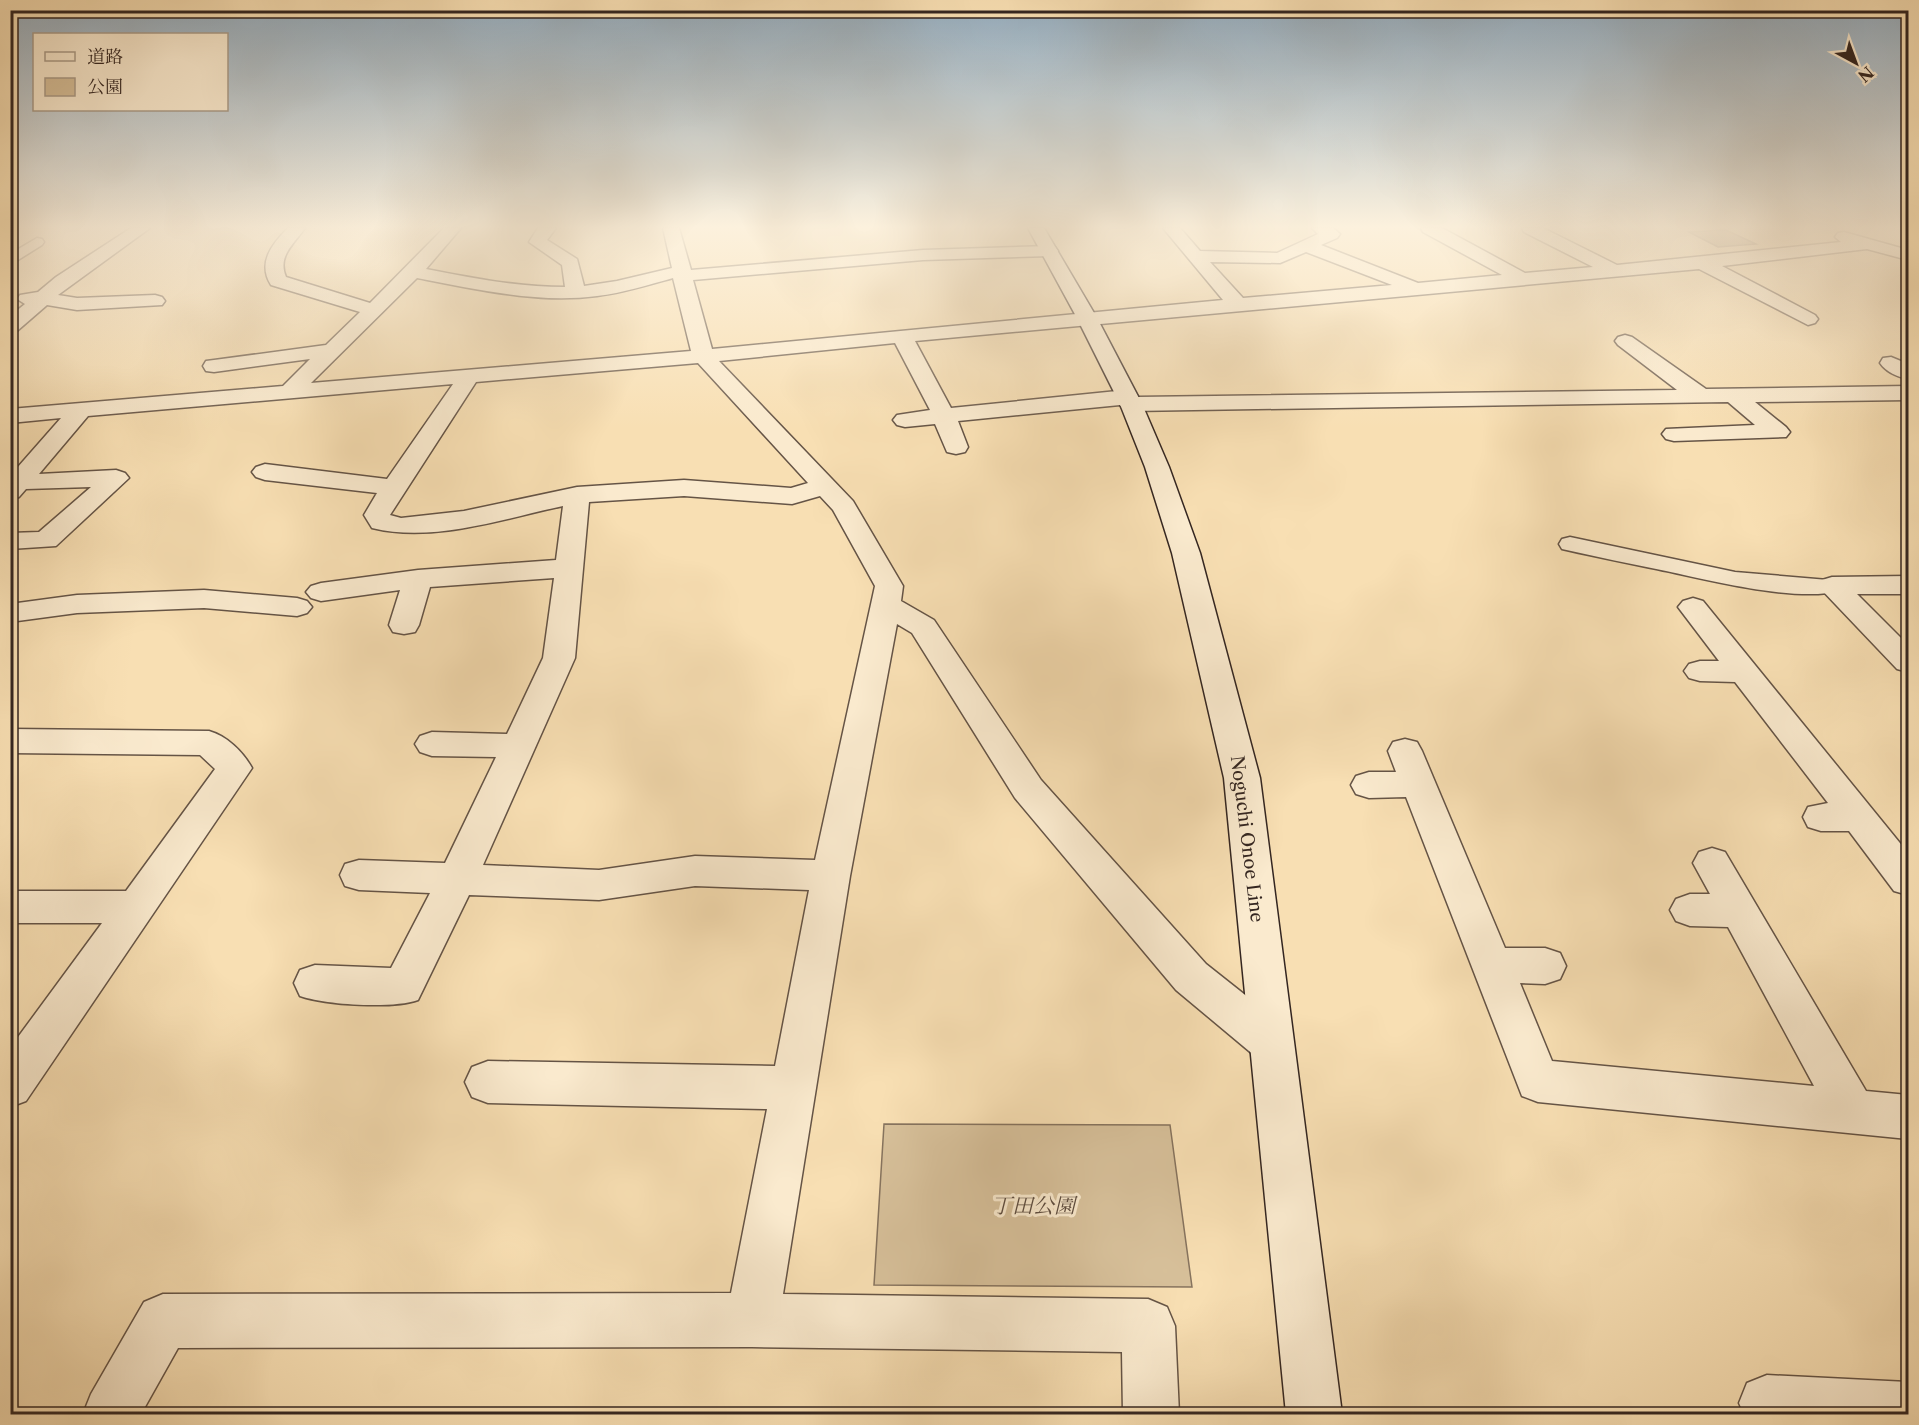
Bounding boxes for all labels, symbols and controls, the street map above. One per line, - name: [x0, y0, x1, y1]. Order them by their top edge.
- legend: [33, 33, 228, 111]
- north arrow: [1826, 33, 1886, 93]
- text: 道路: [87, 46, 123, 68]
- text: N: [1854, 62, 1878, 86]
- text: 公園: [87, 76, 123, 98]
- street label: Noguchi Onoe Line: [1226, 754, 1268, 924]
- park label: 丁田公園: [991, 1193, 1078, 1218]

